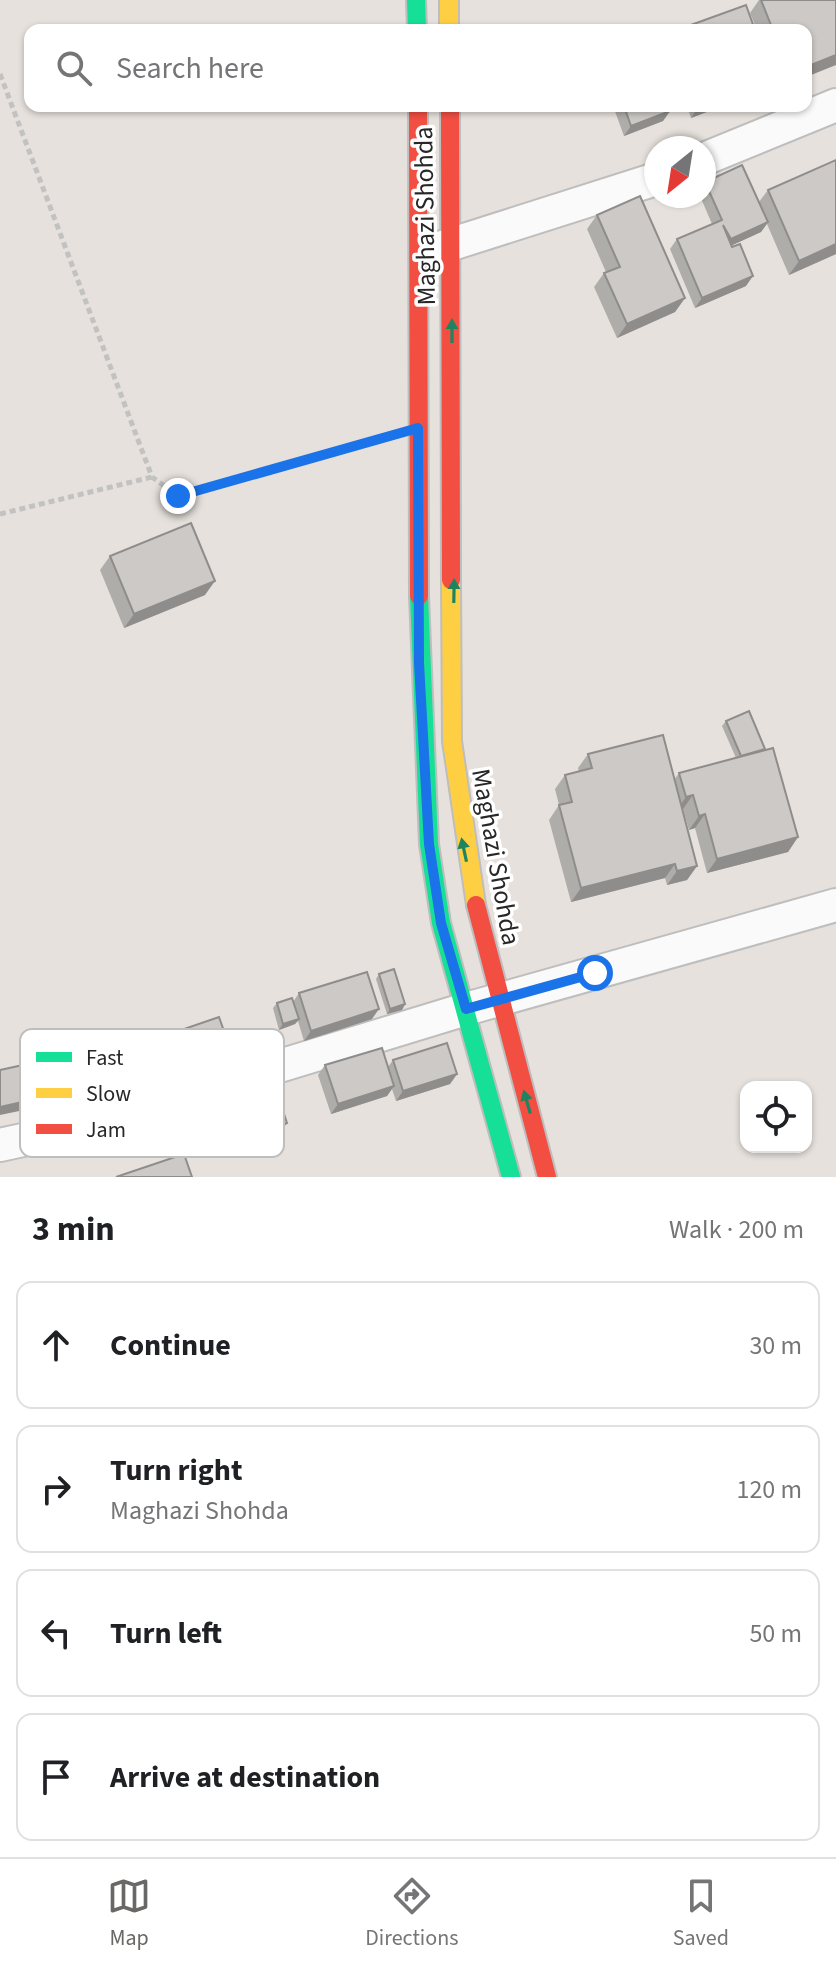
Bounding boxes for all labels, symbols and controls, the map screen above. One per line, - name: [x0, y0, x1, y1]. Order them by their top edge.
- search box: [24, 24, 812, 112]
- icon: search: [52, 46, 96, 90]
- text: Search here: [116, 47, 264, 90]
- street label: Maghazi Shohda: [405, 126, 445, 306]
- north arrow: [644, 136, 716, 208]
- one-way arrow: [446, 318, 458, 343]
- route end: [160, 478, 196, 514]
- one-way arrow: [447, 578, 460, 603]
- street label: Maghazi Shohda: [462, 766, 530, 948]
- one-way arrow: [457, 837, 470, 862]
- route start: [577, 955, 613, 991]
- legend: [20, 1029, 284, 1157]
- text: Fast: [86, 1042, 124, 1074]
- text: Slow: [86, 1078, 131, 1110]
- map controls: [740, 1081, 812, 1153]
- button: locate: [740, 1081, 812, 1153]
- one-way arrow: [520, 1089, 532, 1114]
- text: Jam: [86, 1114, 126, 1146]
- text: 3 min: [32, 1205, 115, 1254]
- text: Walk · 200 m: [669, 1211, 804, 1248]
- icon: ahead: [34, 1323, 78, 1367]
- text: Continue: [110, 1324, 231, 1367]
- text: 30 m: [749, 1327, 802, 1364]
- text: Turn right: [110, 1449, 242, 1492]
- icon: right: [34, 1467, 78, 1511]
- text: 120 m: [736, 1471, 802, 1508]
- text: Maghazi Shohda: [110, 1492, 289, 1529]
- icon: left: [34, 1611, 78, 1655]
- text: Turn left: [110, 1612, 222, 1655]
- text: 50 m: [749, 1615, 802, 1652]
- icon: arrive: [34, 1755, 78, 1799]
- text: Arrive at destination: [110, 1756, 380, 1799]
- tab: Map: [107, 1874, 151, 1954]
- tab: Directions: [365, 1874, 458, 1954]
- tab: Saved: [673, 1874, 729, 1954]

